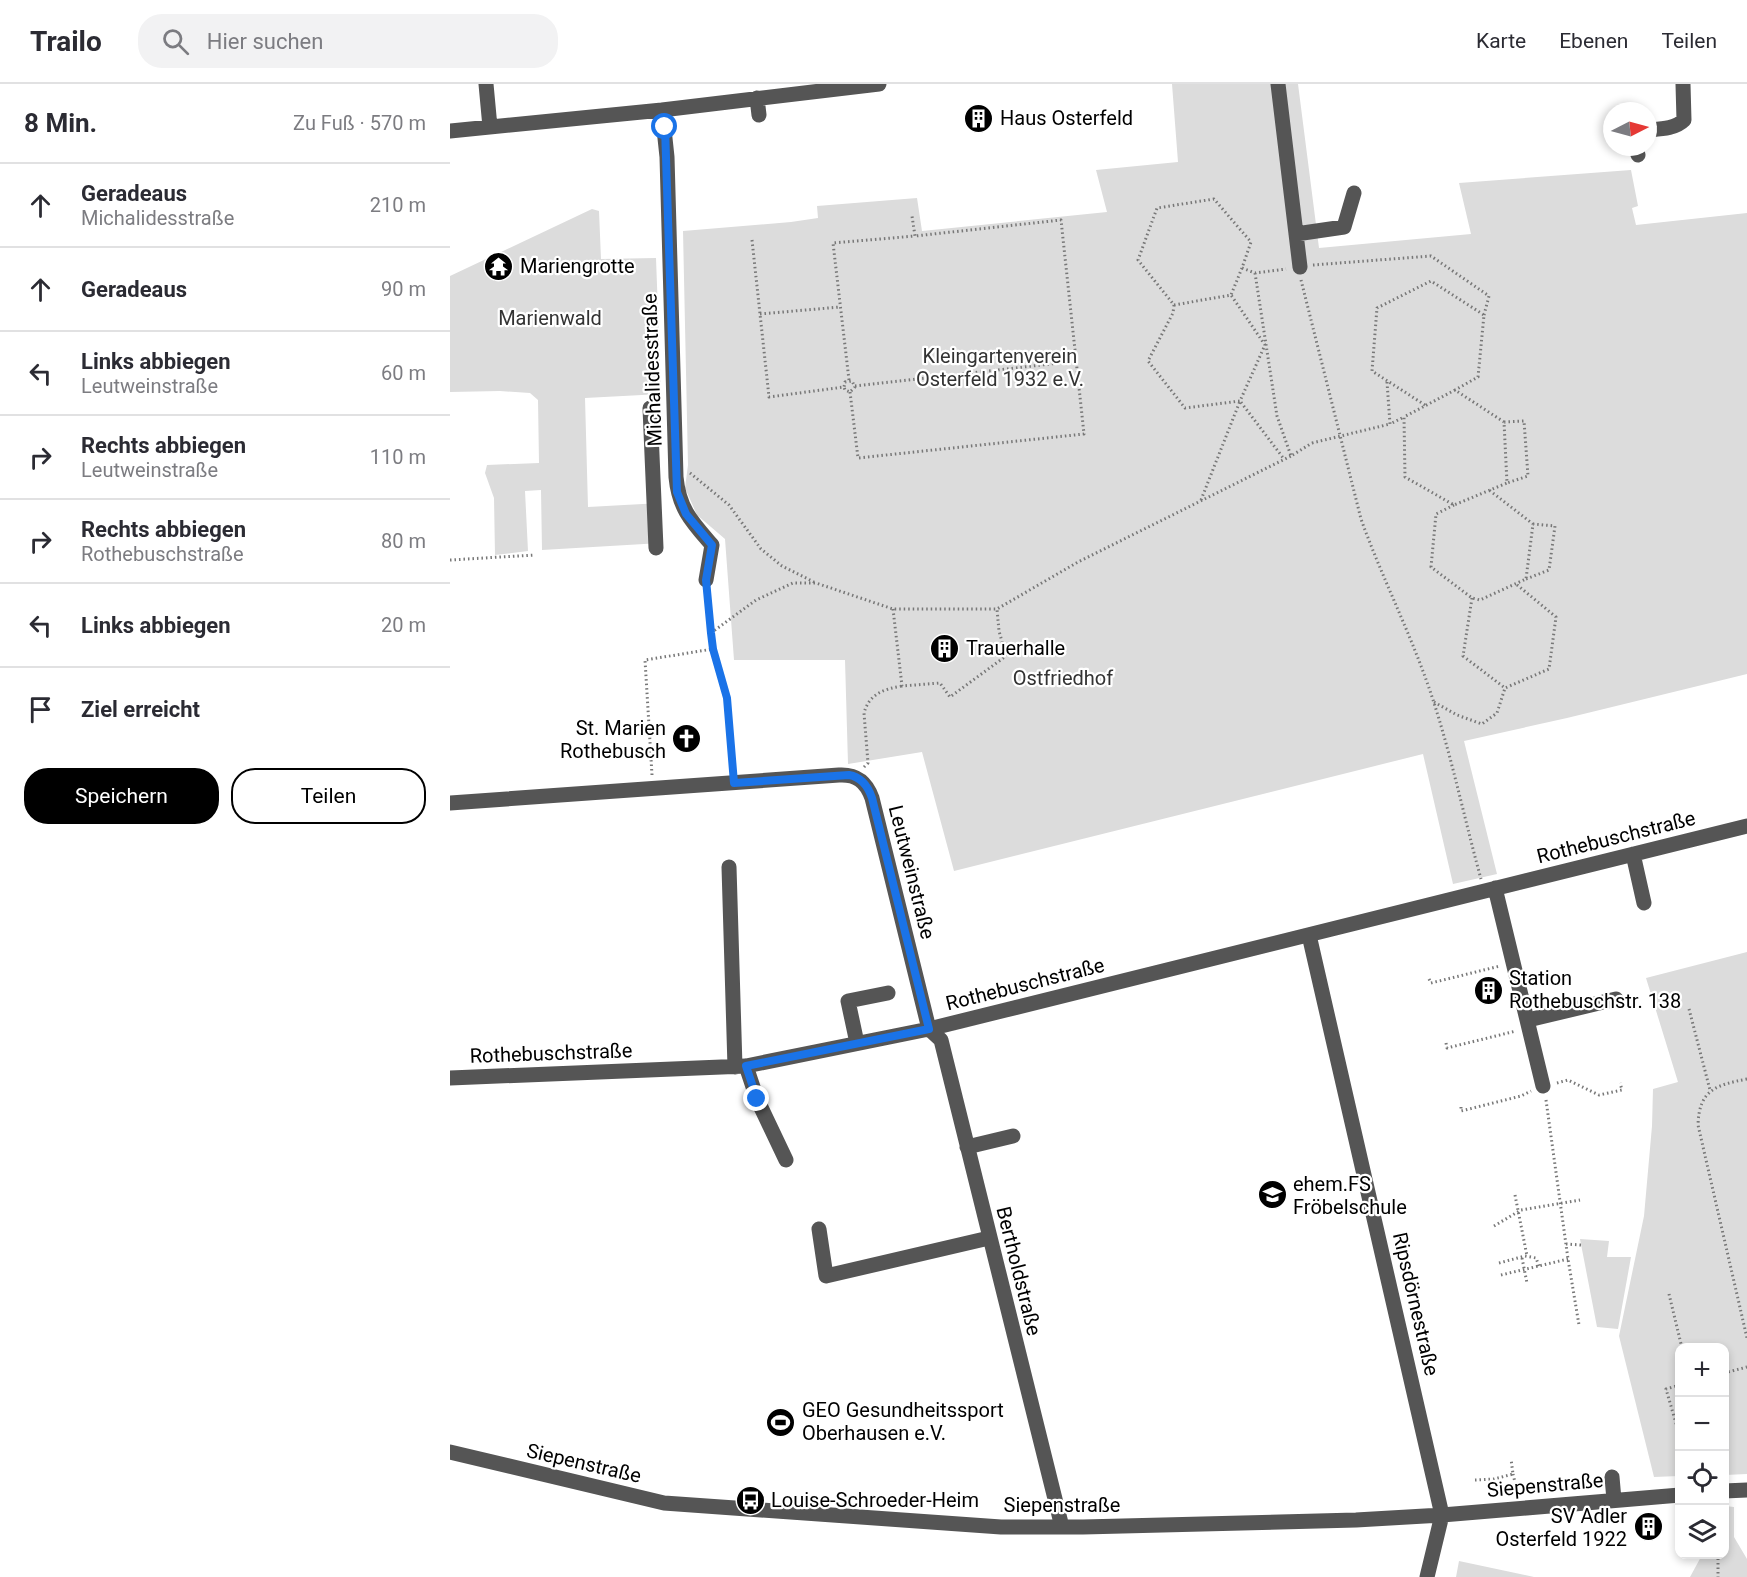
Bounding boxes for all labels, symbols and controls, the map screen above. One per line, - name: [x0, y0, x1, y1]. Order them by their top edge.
- search box: [138, 14, 558, 68]
- text: Trailo: [30, 25, 102, 58]
- icon: search: [159, 25, 192, 58]
- text: Hier suchen: [207, 29, 323, 54]
- text: Karte: [1476, 29, 1526, 53]
- text: Ebenen: [1559, 29, 1628, 53]
- text: Teilen: [1661, 29, 1717, 53]
- building icon: Haus Osterfeld: [963, 102, 995, 134]
- north arrow: [1603, 102, 1657, 156]
- place label: Haus Osterfeld: [1000, 106, 1133, 130]
- text: 8 Min.: [24, 108, 97, 138]
- text: Zu Fuß · 570 m: [293, 111, 426, 135]
- route start: [651, 113, 677, 139]
- text: Geradeaus: [81, 181, 187, 206]
- icon: ahead: [24, 189, 57, 222]
- text: 210 m: [370, 193, 426, 217]
- text: Michalidesstraße: [81, 206, 234, 230]
- temple icon: Mariengrotte: [483, 250, 515, 282]
- place label: Mariengrotte: [520, 254, 635, 278]
- icon: ahead: [24, 273, 57, 306]
- text: Geradeaus: [81, 277, 187, 302]
- text: 90 m: [381, 277, 426, 301]
- street label: Michalidesstraße: [637, 293, 667, 447]
- park label: Marienwald: [498, 306, 602, 330]
- park label: Kleingartenverein Osterfeld 1932 e.V.: [916, 344, 1084, 391]
- text: Links abbiegen: [81, 349, 231, 374]
- icon: left: [24, 357, 57, 390]
- text: 60 m: [381, 361, 426, 385]
- text: Leutweinstraße: [81, 374, 218, 398]
- text: Rechts abbiegen: [81, 433, 246, 458]
- icon: right: [24, 441, 57, 474]
- text: 110 m: [370, 445, 426, 469]
- text: Leutweinstraße: [81, 458, 218, 482]
- text: Rechts abbiegen: [81, 517, 246, 542]
- icon: right: [24, 525, 57, 558]
- text: 80 m: [381, 529, 426, 553]
- text: Rothebuschstraße: [81, 542, 244, 566]
- icon: left: [24, 609, 57, 642]
- text: Links abbiegen: [81, 613, 231, 638]
- text: 20 m: [381, 613, 426, 637]
- building icon: Trauerhalle: [929, 632, 961, 664]
- place label: Trauerhalle: [966, 636, 1065, 660]
- park label: Ostfriedhof: [1013, 666, 1113, 690]
- icon: arrive: [24, 693, 57, 726]
- text: Ziel erreicht: [81, 697, 200, 722]
- place label: St. Marien Rothebusch: [560, 716, 666, 763]
- church icon: St. Marien Rothebusch: [671, 723, 703, 755]
- button: Speichern: [24, 768, 219, 824]
- button: Teilen: [231, 768, 426, 824]
- street label: Leutweinstraße: [884, 803, 940, 941]
- street label: Rothebuschstraße: [1534, 806, 1698, 868]
- street label: Rothebuschstraße: [943, 953, 1107, 1015]
- place label: Station Rothebuschstr. 138: [1509, 966, 1681, 1013]
- building icon: Station Rothebuschstr. 138: [1472, 974, 1504, 1006]
- street label: Rothebuschstraße: [469, 1038, 633, 1068]
- route end: [743, 1085, 769, 1111]
- place label: ehem.FS Fröbelschule: [1293, 1172, 1407, 1219]
- school or university icon: ehem.FS Fröbelschule: [1256, 1179, 1288, 1211]
- street label: Bertholdstraße: [991, 1204, 1047, 1338]
- street label: Ripsdörnestraße: [1388, 1230, 1444, 1378]
- map controls: [1675, 1343, 1729, 1559]
- button: +: [1675, 1343, 1729, 1397]
- button: −: [1675, 1397, 1729, 1451]
- place label: GEO Gesundheitssport Oberhausen e.V.: [802, 1398, 1004, 1445]
- sports icon: GEO Gesundheitssport Oberhausen e.V.: [765, 1406, 797, 1438]
- street label: Siepenstraße: [524, 1438, 644, 1488]
- button: locate: [1675, 1451, 1729, 1505]
- street label: Siepenstraße: [1486, 1468, 1604, 1502]
- bus stop icon: Louise-Schroeder-Heim: [734, 1484, 766, 1516]
- place label: Louise-Schroeder-Heim: [771, 1488, 979, 1512]
- street label: Siepenstraße: [1004, 1493, 1120, 1517]
- place label: SV Adler Osterfeld 1922: [1495, 1504, 1627, 1551]
- button: layers: [1675, 1505, 1729, 1559]
- building icon: SV Adler Osterfeld 1922: [1632, 1511, 1664, 1543]

